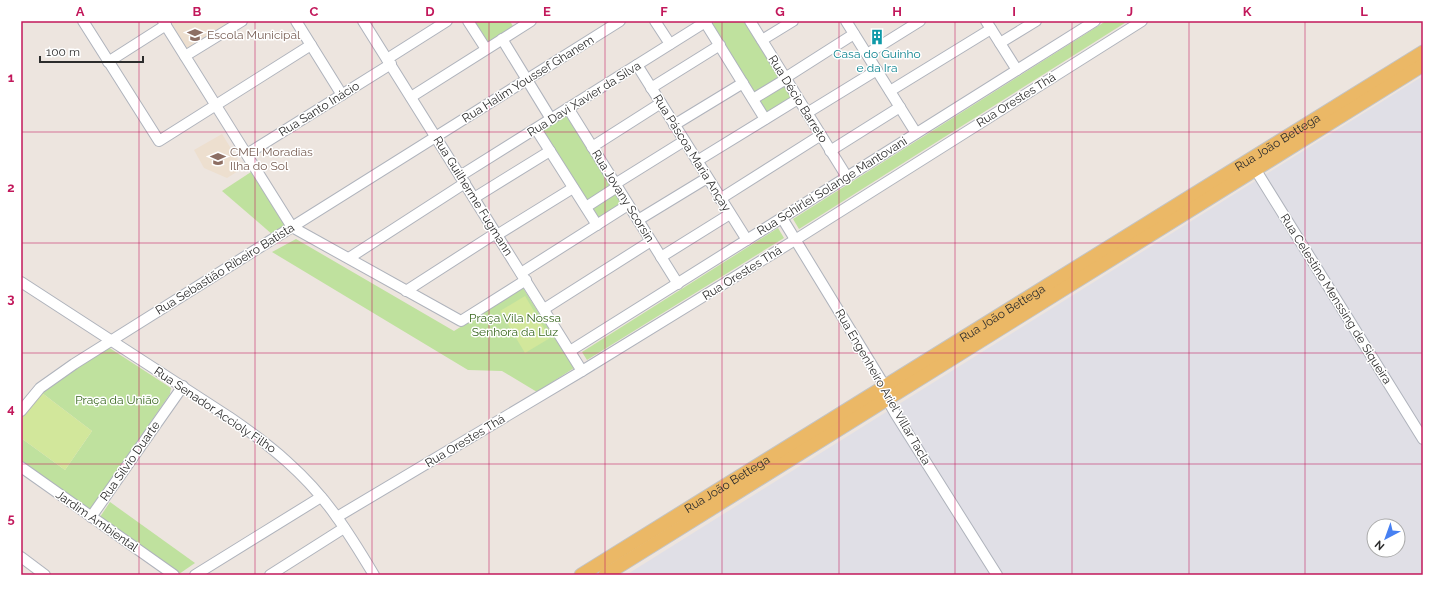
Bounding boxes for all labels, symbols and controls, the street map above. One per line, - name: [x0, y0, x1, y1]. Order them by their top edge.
- text: A: [76, 4, 85, 19]
- text: B: [193, 4, 202, 19]
- text: C: [310, 4, 319, 19]
- text: D: [425, 4, 435, 19]
- text: E: [543, 4, 551, 19]
- text: F: [660, 4, 668, 19]
- text: G: [775, 4, 785, 19]
- text: H: [892, 4, 902, 19]
- text: I: [1012, 4, 1016, 19]
- text: J: [1127, 4, 1133, 19]
- text: K: [1243, 4, 1252, 19]
- text: L: [1360, 4, 1368, 19]
- school or university icon: Escola Municipal: [186, 26, 204, 44]
- place label: Escola Municipal: [207, 28, 301, 42]
- building icon: Casa do Guinho e da Ira: [868, 28, 886, 46]
- street label: Rua Halim Youssef Ghanem: [459, 33, 597, 125]
- scale bar: [40, 38, 143, 64]
- text: 100 m: [46, 45, 80, 59]
- place label: Casa do Guinho e da Ira: [833, 47, 921, 75]
- street label: Rua Décio Barreto: [765, 53, 831, 145]
- street label: Rua Davi Xavier da Silva: [525, 58, 643, 140]
- text: 1: [8, 70, 15, 85]
- street label: Rua Orestes Thá: [974, 70, 1058, 130]
- street label: Rua Santo Inácio: [276, 79, 362, 139]
- street label: Rua Páscoa Maria Ançay: [650, 92, 734, 214]
- street label: Rua João Bettega: [1232, 111, 1323, 174]
- street label: Rua Guilherme Fugmann: [430, 134, 516, 258]
- street label: Rua Schirlei Solange Mantovani: [754, 134, 910, 238]
- place label: CMEI Moradias Ilha do Sol: [230, 145, 313, 173]
- street label: Rua Jovany Scorsin: [589, 147, 657, 245]
- school or university icon: CMEI Moradias Ilha do Sol: [209, 150, 227, 168]
- text: 2: [7, 180, 15, 195]
- street label: Rua Celestino Menssing de Siqueira: [1278, 211, 1394, 387]
- street label: Rua Sebastião Ribeiro Batista: [153, 220, 297, 318]
- street label: Rua Orestes Thá: [700, 243, 784, 303]
- street label: Rua João Bettega: [957, 282, 1048, 345]
- text: 3: [7, 291, 15, 306]
- street label: Rua Engenheiro Ariel Villar Tacla: [833, 307, 933, 467]
- park label: Praça Vila Nossa Senhora da Luz: [469, 311, 561, 339]
- street label: Rua Senador Accioly Filho: [151, 364, 279, 456]
- park label: Praça da União: [75, 393, 159, 407]
- text: 4: [7, 401, 15, 416]
- street label: Rua Orestes Thá: [423, 412, 507, 470]
- street label: Rua Sílvio Duarte: [97, 418, 163, 504]
- street label: Rua João Bettega: [682, 453, 772, 516]
- street label: Jardim Ambiental: [53, 487, 141, 555]
- text: 5: [7, 511, 15, 526]
- north arrow: [1366, 518, 1406, 558]
- text: N: [1372, 538, 1387, 553]

